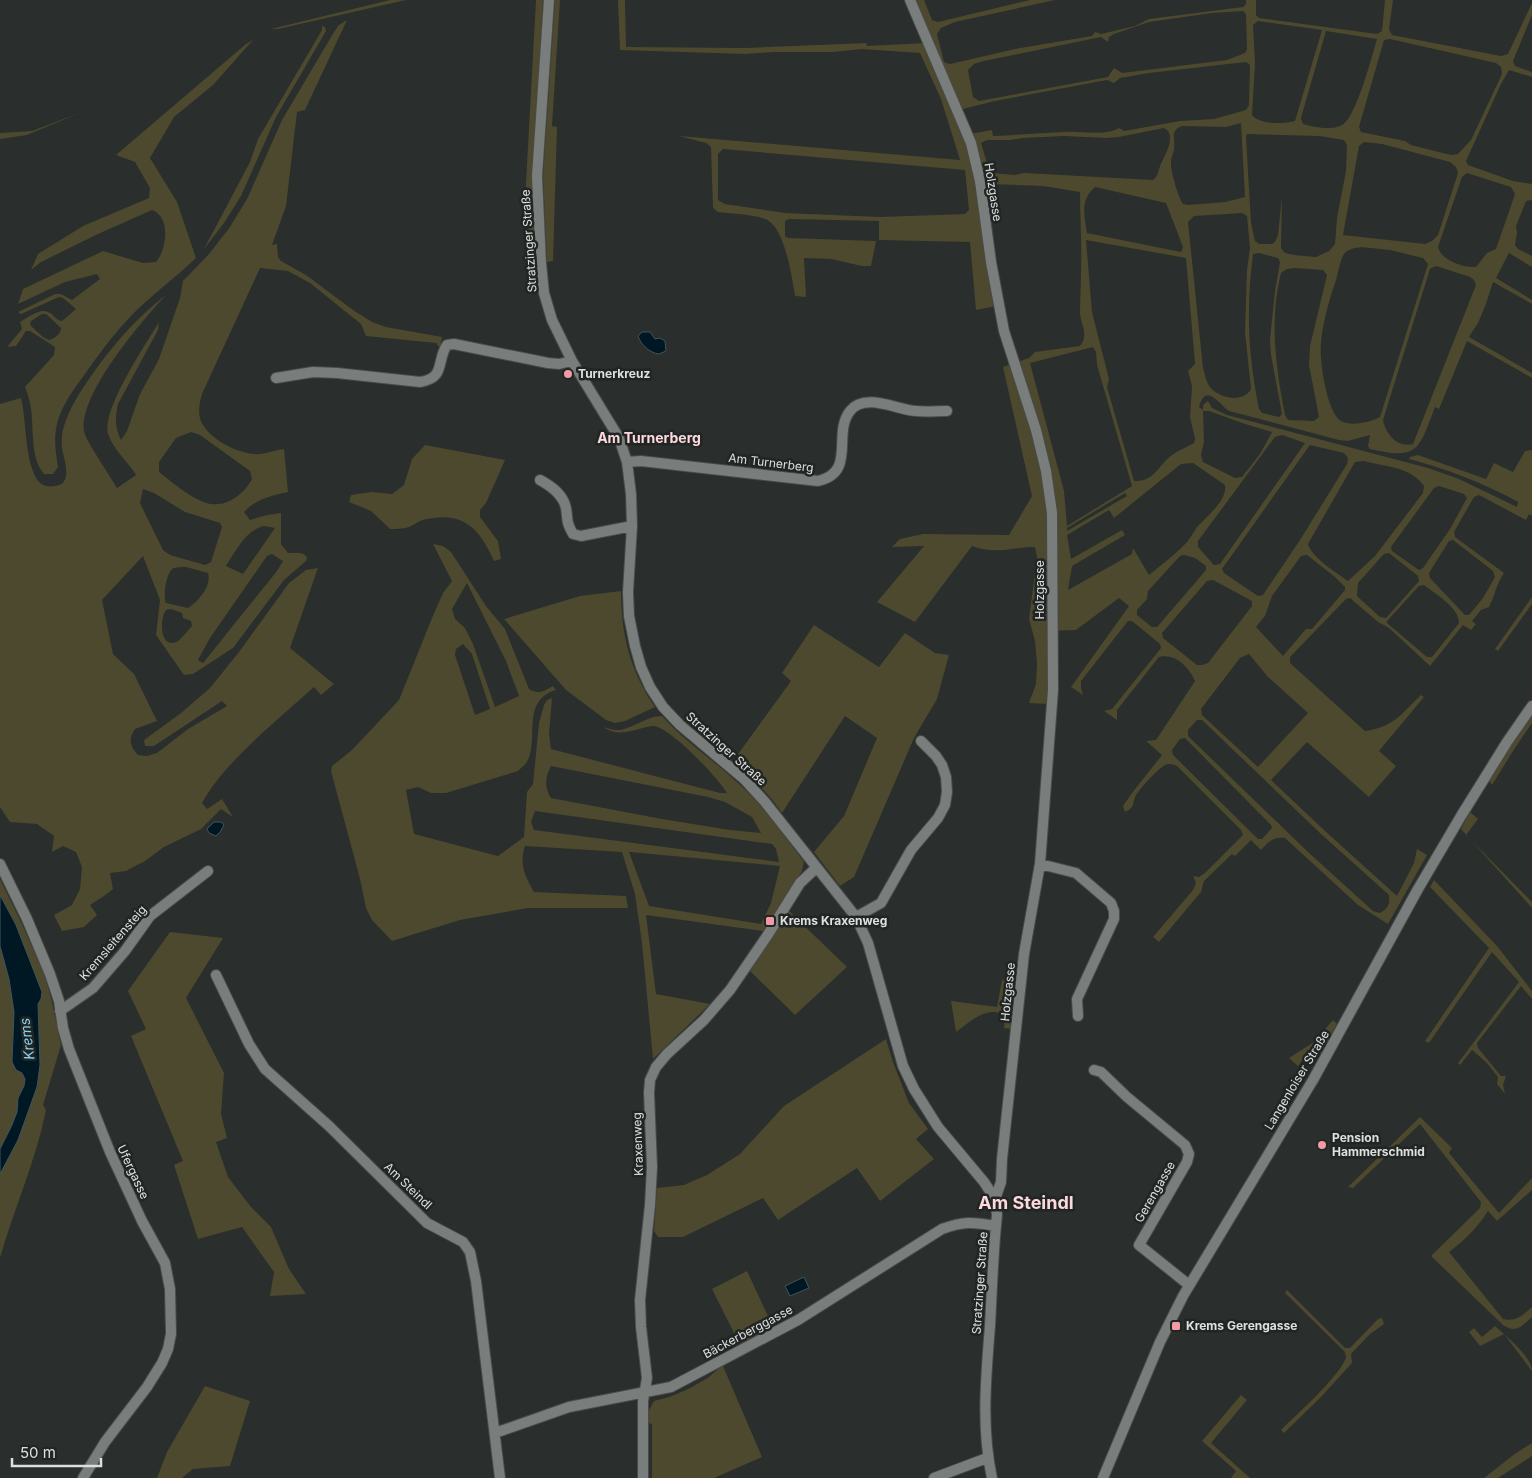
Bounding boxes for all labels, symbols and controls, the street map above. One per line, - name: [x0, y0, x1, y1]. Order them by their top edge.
- street label: Holzgasse: [981, 161, 1006, 222]
- street label: Stratzinger Straße: [517, 189, 540, 293]
- place label: Turnerkreuz: [578, 366, 650, 381]
- marker: Turnerkreuz: [562, 368, 574, 380]
- district label: Am Turnerberg: [597, 429, 701, 446]
- street label: Am Turnerberg: [728, 450, 814, 475]
- street label: Holzgasse: [1032, 560, 1047, 620]
- street label: Stratzinger Straße: [683, 709, 770, 789]
- street label: Kremsleitensteig: [76, 902, 149, 983]
- place label: Krems Kraxenweg: [780, 913, 887, 928]
- marker: Krems Kraxenweg: [764, 915, 776, 927]
- street label: Holzgasse: [997, 962, 1018, 1022]
- water label: Krems: [15, 1017, 38, 1061]
- street label: Langenloiser Straße: [1261, 1027, 1332, 1132]
- street label: Kraxenweg: [629, 1112, 646, 1176]
- place label: Pension Hammerschmid: [1332, 1130, 1425, 1159]
- marker: Pension Hammerschmid: [1316, 1139, 1328, 1151]
- street label: Ufergasse: [114, 1142, 153, 1201]
- street label: Am Steindl: [381, 1159, 435, 1212]
- street label: Gerengasse: [1131, 1159, 1178, 1225]
- district label: Am Steindl: [978, 1192, 1074, 1213]
- street label: Stratzinger Straße: [968, 1231, 991, 1335]
- street label: Bäckerberggasse: [700, 1302, 795, 1361]
- place label: Krems Gerengasse: [1186, 1318, 1297, 1333]
- marker: Krems Gerengasse: [1170, 1320, 1182, 1332]
- scale bar: [12, 1436, 101, 1468]
- text: 50 m: [20, 1443, 56, 1462]

